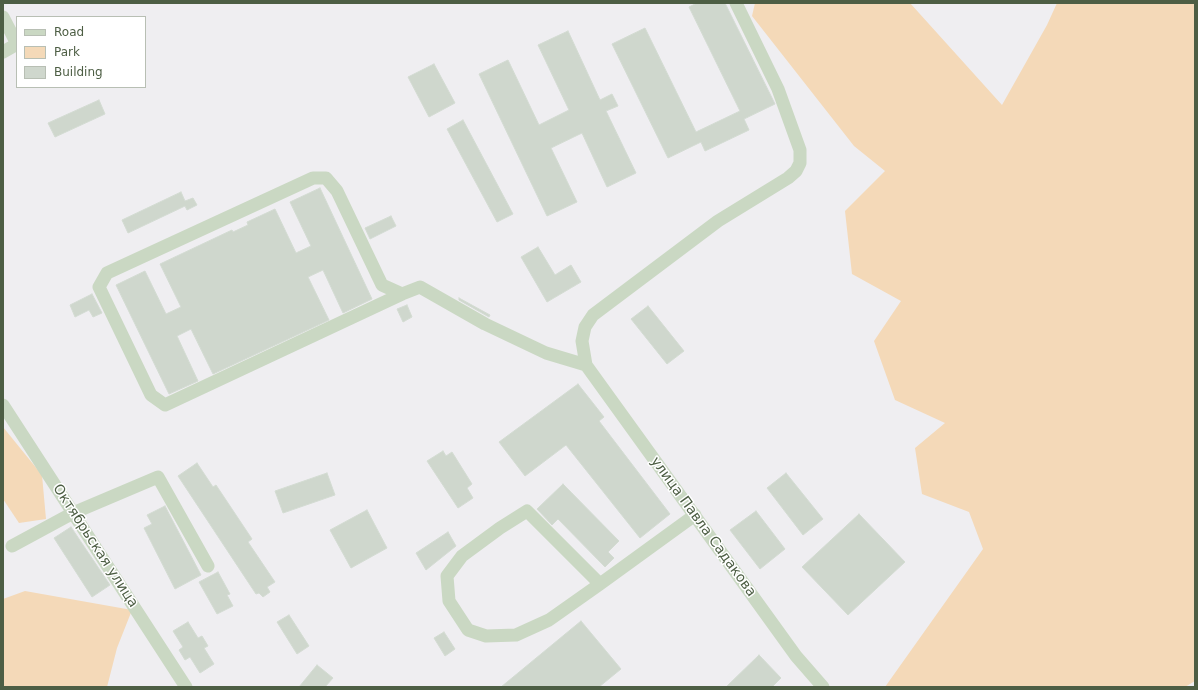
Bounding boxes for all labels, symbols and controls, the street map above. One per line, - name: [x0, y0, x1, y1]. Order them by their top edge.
- legend: [16, 16, 146, 88]
- text: Road: [54, 25, 84, 39]
- text: Park: [54, 45, 80, 59]
- text: Building: [54, 65, 103, 79]
- street label: улица Павла Садакова: [647, 454, 759, 600]
- street label: Октябрьская улица: [49, 481, 141, 611]

